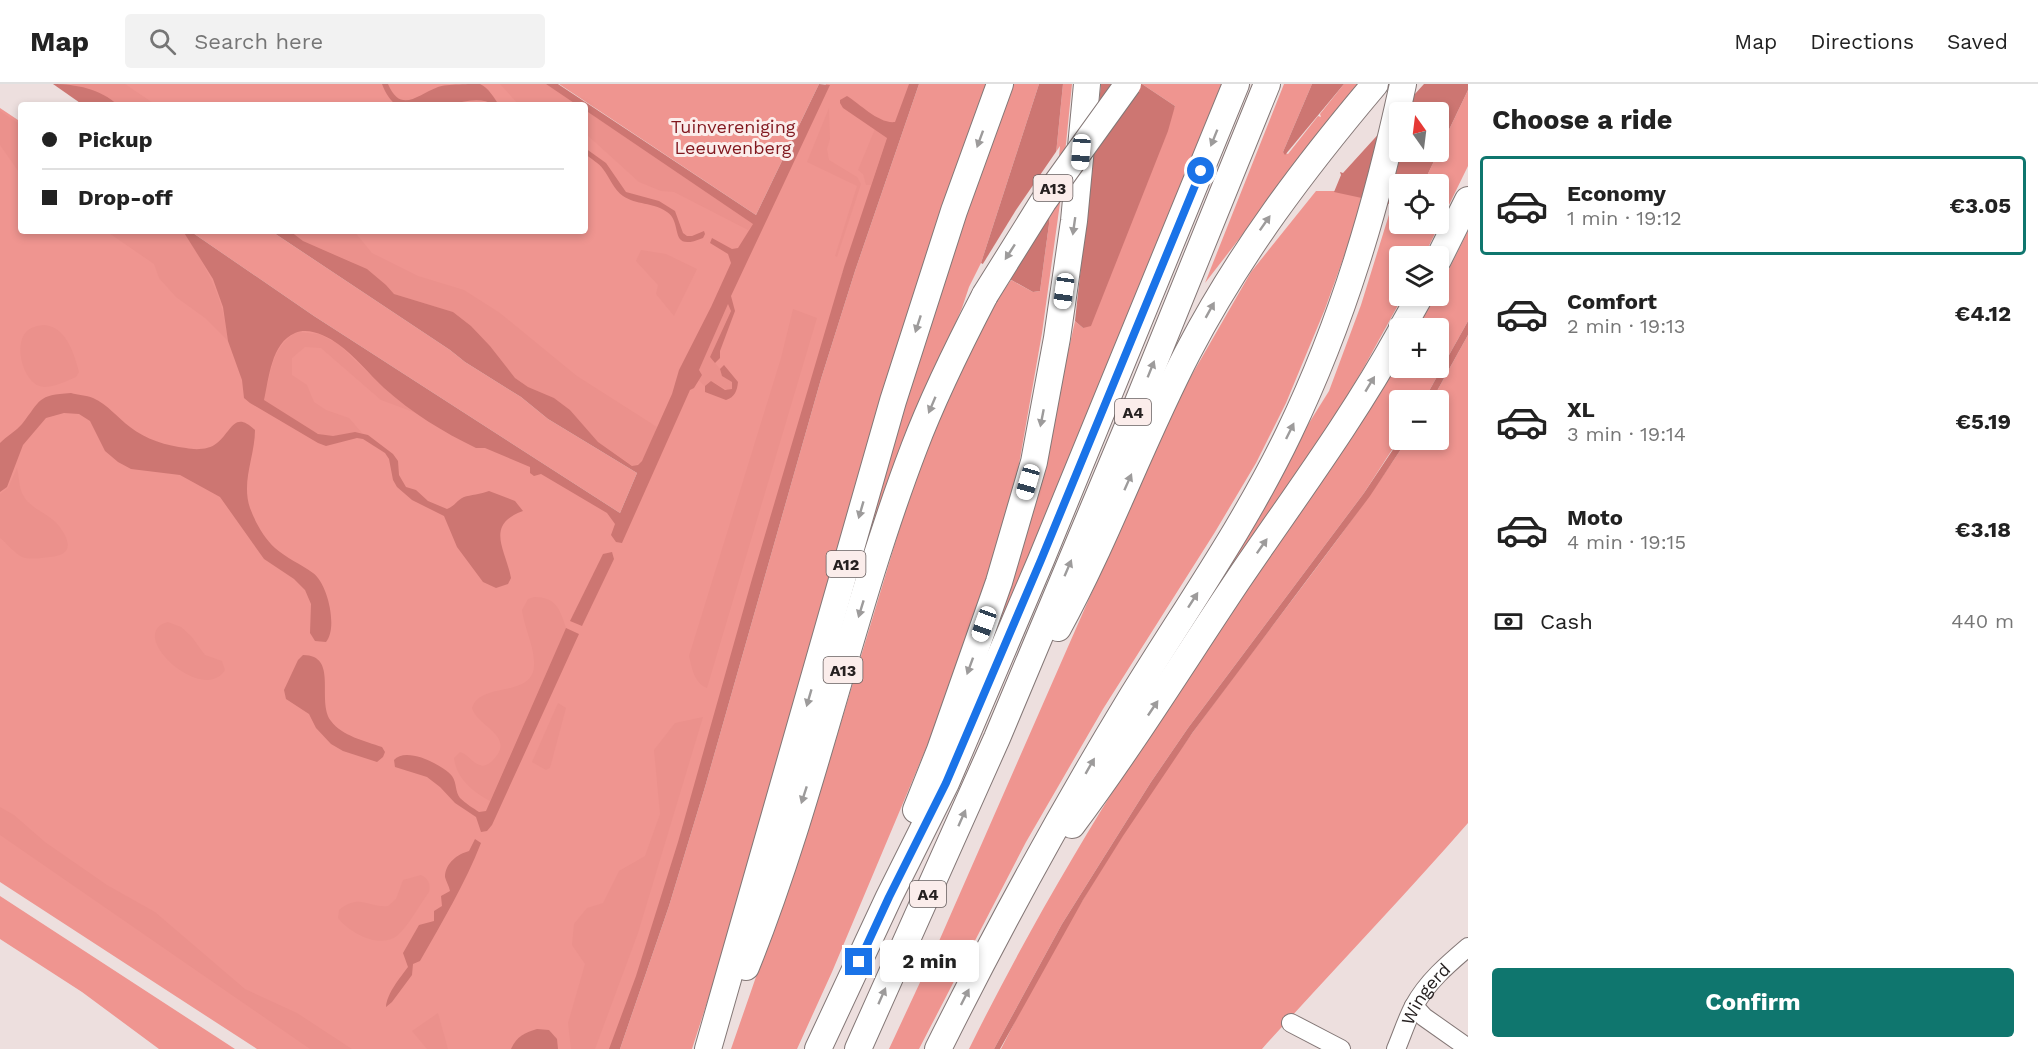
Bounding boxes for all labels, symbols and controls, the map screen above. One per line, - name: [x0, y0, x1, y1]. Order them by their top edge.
- search box: [125, 14, 545, 68]
- text: Map: [30, 25, 89, 58]
- icon: search: [146, 25, 179, 58]
- text: Search here: [194, 29, 323, 54]
- text: Map: [1734, 29, 1777, 54]
- text: Directions: [1810, 29, 1914, 54]
- text: Saved: [1947, 29, 2008, 54]
- north arrow: [1389, 102, 1449, 162]
- map controls: [1389, 102, 1449, 450]
- text: Choose a ride: [1492, 104, 1672, 136]
- park label: Tuinvereniging Leeuwenberg: [671, 116, 796, 158]
- text: Pickup: [78, 127, 153, 152]
- one-way arrow: [1209, 129, 1218, 147]
- one-way arrow: [975, 130, 985, 148]
- car: [1070, 133, 1092, 171]
- route start: [1187, 157, 1214, 184]
- button: locate: [1389, 174, 1449, 234]
- road number: A13: [1034, 175, 1072, 201]
- icon: car: [1495, 179, 1549, 233]
- text: Economy: [1567, 181, 1666, 206]
- text: Drop-off: [78, 185, 173, 210]
- text: €3.05: [1949, 193, 2011, 218]
- text: 1 min · 19:12: [1567, 206, 1682, 230]
- one-way arrow: [1259, 215, 1271, 231]
- one-way arrow: [1069, 216, 1078, 235]
- one-way arrow: [1005, 244, 1016, 260]
- button: layers: [1389, 246, 1449, 306]
- car: [1053, 272, 1075, 310]
- icon: car: [1495, 287, 1549, 341]
- text: Comfort: [1567, 289, 1657, 314]
- one-way arrow: [1205, 301, 1215, 318]
- text: €4.12: [1955, 301, 2011, 326]
- text: 2 min · 19:13: [1567, 314, 1686, 338]
- one-way arrow: [913, 315, 922, 333]
- button: +: [1389, 318, 1449, 378]
- one-way arrow: [1146, 359, 1156, 377]
- one-way arrow: [1365, 376, 1376, 392]
- button: −: [1389, 390, 1449, 450]
- icon: car: [1495, 395, 1549, 449]
- one-way arrow: [927, 396, 936, 414]
- text: XL: [1567, 397, 1595, 422]
- road number: A4: [1115, 399, 1151, 425]
- one-way arrow: [1037, 409, 1046, 428]
- text: €5.19: [1956, 409, 2011, 434]
- one-way arrow: [1285, 422, 1295, 439]
- text: 3 min · 19:14: [1567, 422, 1686, 446]
- car: [1014, 462, 1042, 502]
- one-way arrow: [1123, 473, 1132, 490]
- one-way arrow: [856, 502, 865, 520]
- icon: car: [1495, 503, 1549, 557]
- text: Moto: [1567, 505, 1623, 530]
- text: €3.18: [1955, 517, 2011, 542]
- text: 4 min · 19:15: [1567, 530, 1686, 554]
- one-way arrow: [1256, 538, 1267, 554]
- road number: A12: [826, 551, 866, 577]
- one-way arrow: [1064, 559, 1073, 577]
- one-way arrow: [1187, 592, 1198, 608]
- one-way arrow: [856, 600, 866, 618]
- car: [969, 604, 999, 644]
- icon: cash: [1492, 605, 1525, 638]
- text: Cash: [1540, 609, 1593, 634]
- text: 440 m: [1951, 609, 2014, 633]
- road number: A13: [824, 657, 862, 683]
- one-way arrow: [964, 657, 974, 675]
- one-way arrow: [804, 689, 813, 707]
- one-way arrow: [1148, 700, 1159, 716]
- one-way arrow: [1085, 758, 1096, 774]
- one-way arrow: [799, 786, 808, 804]
- one-way arrow: [957, 809, 966, 826]
- road number: A4: [910, 881, 946, 907]
- callout: 2 min: [880, 941, 979, 983]
- route end: [845, 948, 872, 975]
- text: 2 min: [902, 949, 957, 973]
- street label: Wingerd: [1396, 958, 1454, 1028]
- button: Confirm: [1492, 968, 2014, 1037]
- one-way arrow: [877, 986, 887, 1004]
- one-way arrow: [960, 988, 970, 1005]

